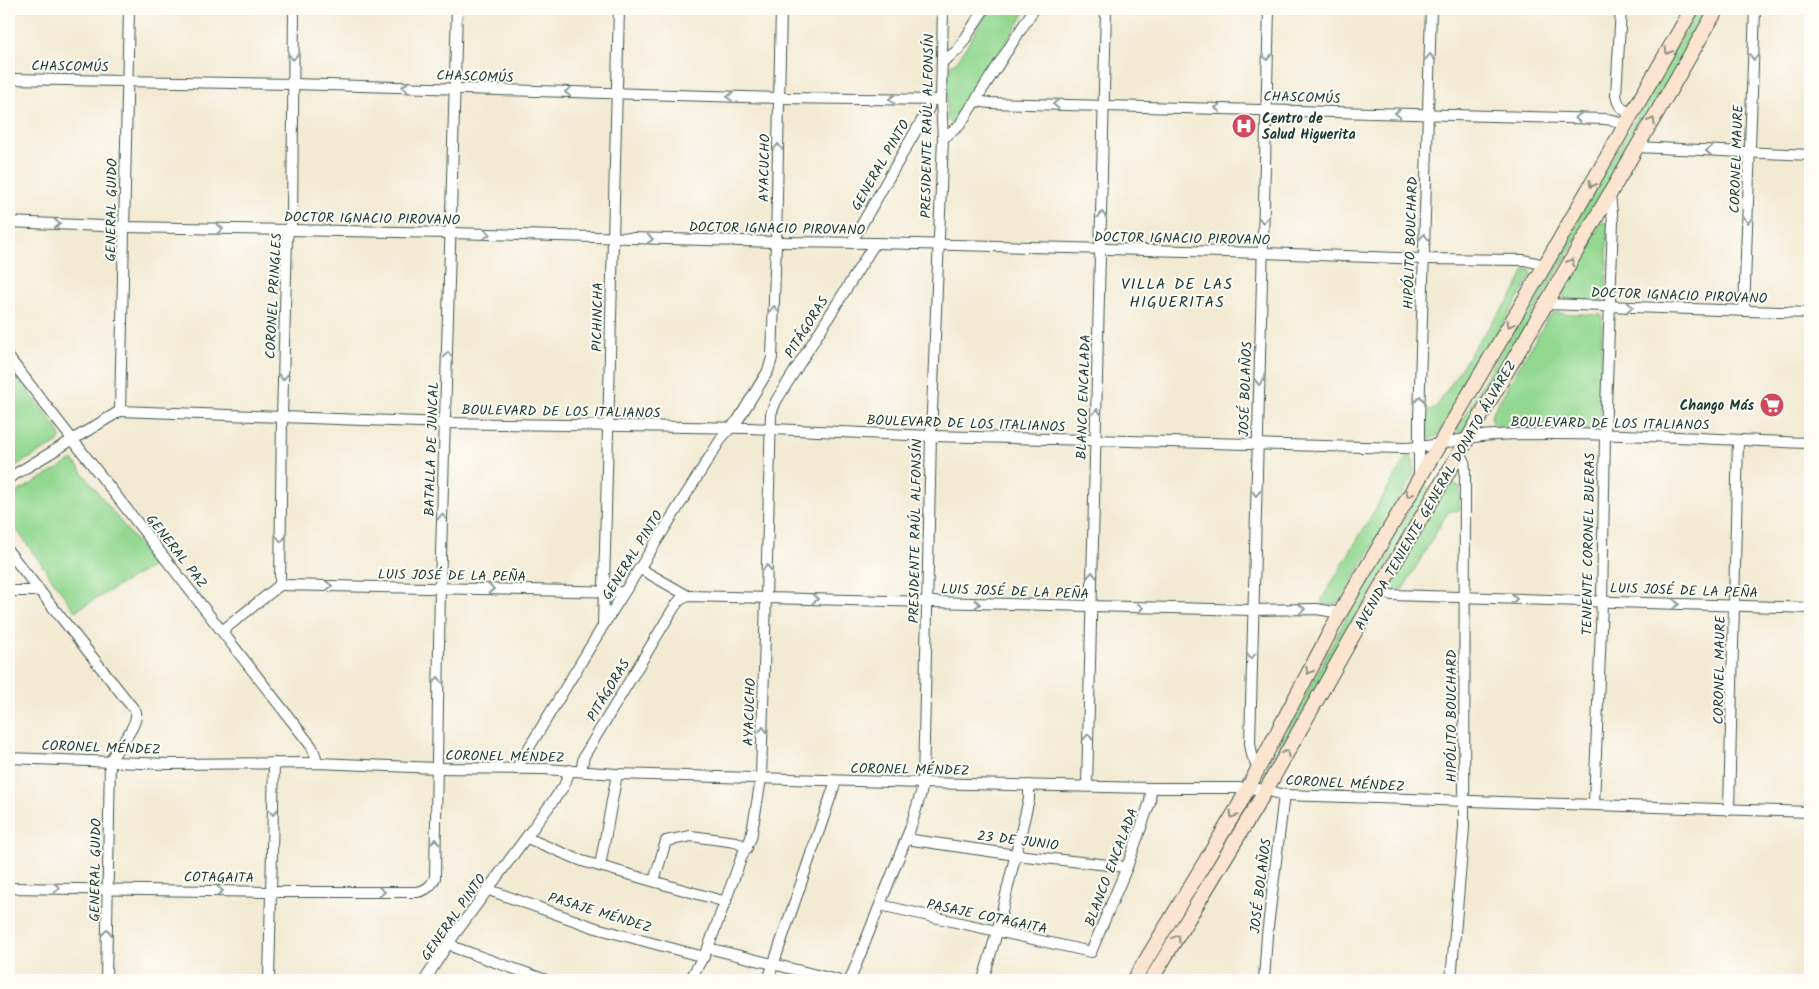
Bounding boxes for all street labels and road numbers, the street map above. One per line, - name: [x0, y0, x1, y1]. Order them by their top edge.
- street label: PRESIDENTE RAÚL ALFONSÍN: [915, 33, 941, 219]
- street label: CHASCOMÚS: [31, 55, 109, 79]
- street label: CHASCOMÚS: [436, 65, 515, 89]
- street label: CHASCOMÚS: [1263, 86, 1342, 110]
- street label: CORONEL MAURE: [1724, 103, 1750, 214]
- street label: GENERAL PINTO: [846, 116, 916, 215]
- street label: AYACUCHO: [753, 133, 777, 202]
- street label: GENERAL GUIDO: [100, 158, 124, 262]
- street label: HIPÓLITO BOUCHARD: [1398, 176, 1424, 310]
- street label: DOCTOR IGNACIO PIROVANO: [284, 206, 461, 232]
- street label: DOCTOR IGNACIO PIROVANO: [689, 216, 866, 242]
- street label: DOCTOR IGNACIO PIROVANO: [1094, 226, 1271, 252]
- street label: CORONEL PRINGLES: [260, 232, 288, 360]
- street label: PICHINCHA: [586, 282, 610, 352]
- street label: DOCTOR IGNACIO PIROVANO: [1590, 282, 1768, 310]
- street label: PITÁGORAS: [779, 292, 835, 363]
- street label: BLANCO ENCALADA: [1071, 334, 1097, 460]
- street label: JOSÉ BOLAÑOS: [1233, 340, 1259, 437]
- street label: AVENIDA TENIENTE GENERAL DONATO ÁLVAREZ: [1349, 356, 1522, 635]
- street label: BATALLA DE JUNCAL: [419, 381, 445, 517]
- street label: BOULEVARD DE LOS ITALIANOS: [461, 399, 661, 425]
- street label: BOULEVARD DE LOS ITALIANOS: [866, 410, 1066, 438]
- street label: BOULEVARD DE LOS ITALIANOS: [1510, 411, 1710, 437]
- street label: PRESIDENTE RAÚL ALFONSÍN: [903, 438, 929, 624]
- street label: TENIENTE CORONEL BUERAS: [1576, 452, 1602, 636]
- street label: GENERAL PINTO: [597, 506, 669, 605]
- street label: GENERAL PAZ: [140, 510, 212, 594]
- street label: LUIS JOSÉ DE LA PEÑA: [378, 564, 526, 588]
- street label: LUIS JOSÉ DE LA PEÑA: [1610, 577, 1758, 605]
- street label: LUIS JOSÉ DE LA PEÑA: [941, 578, 1089, 606]
- street label: CORONEL MAURE: [1708, 615, 1732, 725]
- street label: HIPÓLITO BOUCHARD: [1441, 650, 1463, 782]
- street label: PITÁGORAS: [582, 655, 636, 726]
- street label: AYACUCHO: [738, 677, 762, 746]
- street label: CORONEL MÉNDEZ: [41, 735, 161, 761]
- street label: CORONEL MÉNDEZ: [445, 745, 565, 769]
- street label: CORONEL MÉNDEZ: [850, 758, 970, 782]
- street label: CORONEL MÉNDEZ: [1285, 770, 1405, 798]
- street label: BLANCO ENCALADA: [1079, 805, 1145, 930]
- street label: GENERAL GUIDO: [84, 818, 108, 922]
- street label: 23 DE JUNIO: [976, 825, 1060, 857]
- street label: JOSÉ BOLAÑOS: [1244, 837, 1278, 935]
- street label: COTAGAITA: [184, 866, 254, 890]
- street label: GENERAL PINTO: [416, 869, 492, 966]
- street label: PASAJE MÉNDEZ: [545, 887, 654, 939]
- street label: PASAJE COTAGAITA: [924, 893, 1049, 941]

